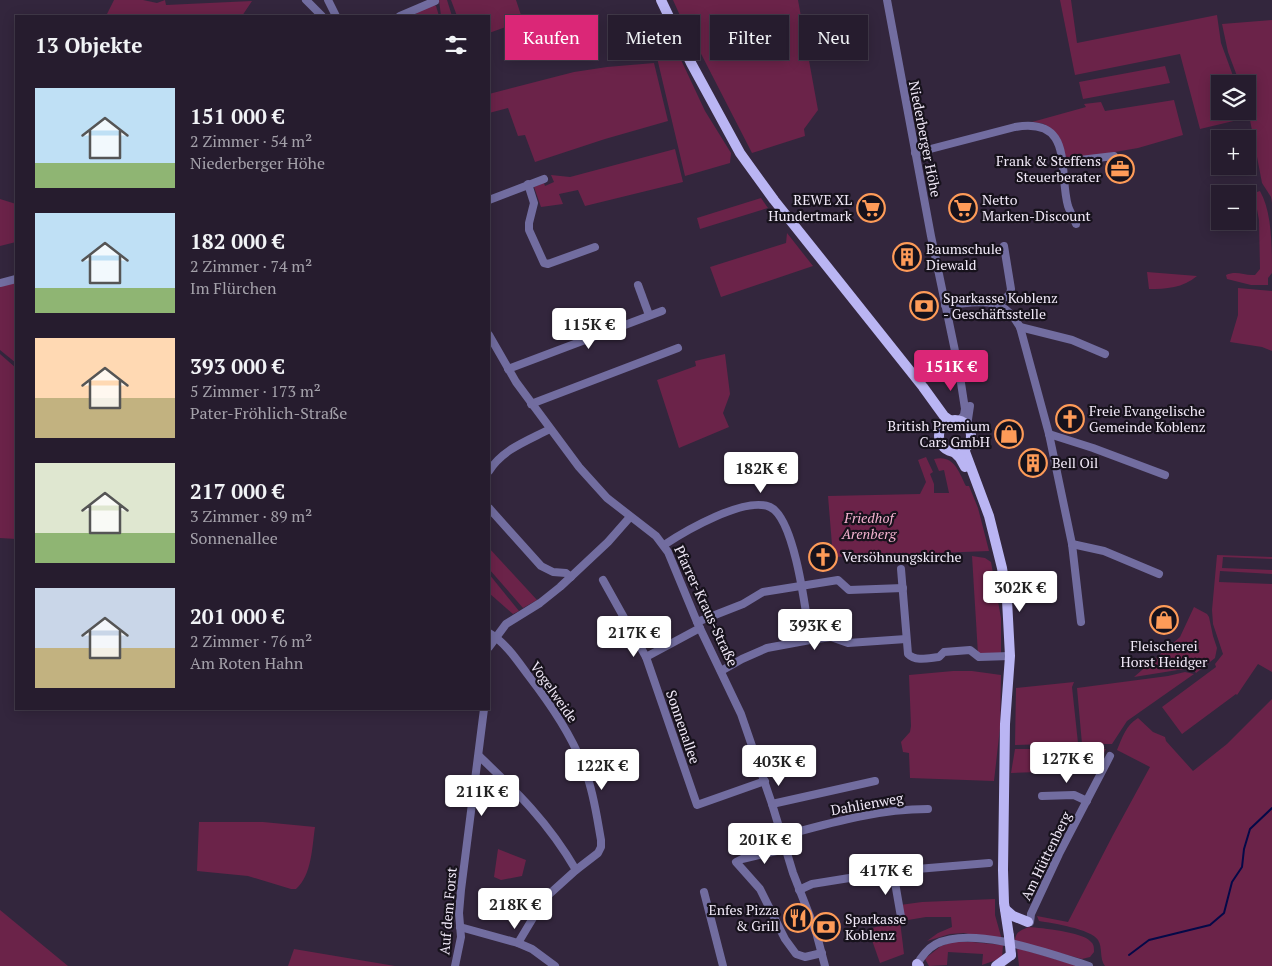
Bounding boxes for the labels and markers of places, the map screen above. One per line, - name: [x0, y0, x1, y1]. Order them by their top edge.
- place label: Frank & Steffens Steuerberater: [996, 151, 1102, 186]
- office icon: Frank & Steffens Steuerberater: [1105, 154, 1135, 184]
- place label: REWE XL Hundertmark: [768, 190, 853, 225]
- place label: Netto Marken-Discount: [982, 190, 1092, 225]
- supermarket icon: REWE XL Hundertmark: [856, 193, 886, 223]
- supermarket icon: Netto Marken-Discount: [948, 193, 978, 223]
- place label: Baumschule Diewald: [926, 239, 1002, 274]
- building icon: Baumschule Diewald: [892, 242, 922, 272]
- place label: Sparkasse Koblenz - Geschäftsstelle: [943, 288, 1058, 323]
- bank icon: Sparkasse Koblenz - Geschäftsstelle: [909, 291, 939, 321]
- pin: 115K €: [548, 308, 630, 350]
- pin: 151K €: [910, 350, 992, 392]
- place label: Freie Evangelische Gemeinde Koblenz: [1089, 401, 1206, 436]
- church icon: Freie Evangelische Gemeinde Koblenz: [1055, 404, 1085, 434]
- place label: British Premium Cars GmbH: [888, 416, 990, 451]
- shop icon: British Premium Cars GmbH: [994, 419, 1024, 449]
- building icon: Bell Oil: [1018, 448, 1048, 478]
- pin: 182K €: [720, 452, 802, 494]
- place label: Bell Oil: [1052, 453, 1098, 472]
- church icon: Versöhnungskirche: [808, 542, 838, 572]
- place label: Versöhnungskirche: [842, 547, 961, 566]
- pin: 302K €: [979, 570, 1061, 613]
- shop icon: Fleischerei Horst Heidger: [1149, 605, 1179, 635]
- pin: 393K €: [774, 608, 856, 651]
- pin: 217K €: [593, 616, 675, 658]
- place label: Fleischerei Horst Heidger: [1121, 636, 1208, 671]
- pin: 127K €: [1026, 742, 1108, 784]
- pin: 403K €: [738, 744, 820, 787]
- pin: 122K €: [561, 748, 643, 791]
- pin: 211K €: [441, 774, 523, 817]
- pin: 201K €: [724, 822, 806, 865]
- pin: 417K €: [845, 854, 927, 896]
- pin: 218K €: [474, 888, 556, 930]
- place label: Enfes Pizza & Grill: [709, 900, 779, 935]
- restaurant icon: Enfes Pizza & Grill: [783, 903, 813, 933]
- place label: Sparkasse Koblenz: [845, 909, 906, 944]
- bank icon: Sparkasse Koblenz: [811, 912, 841, 942]

